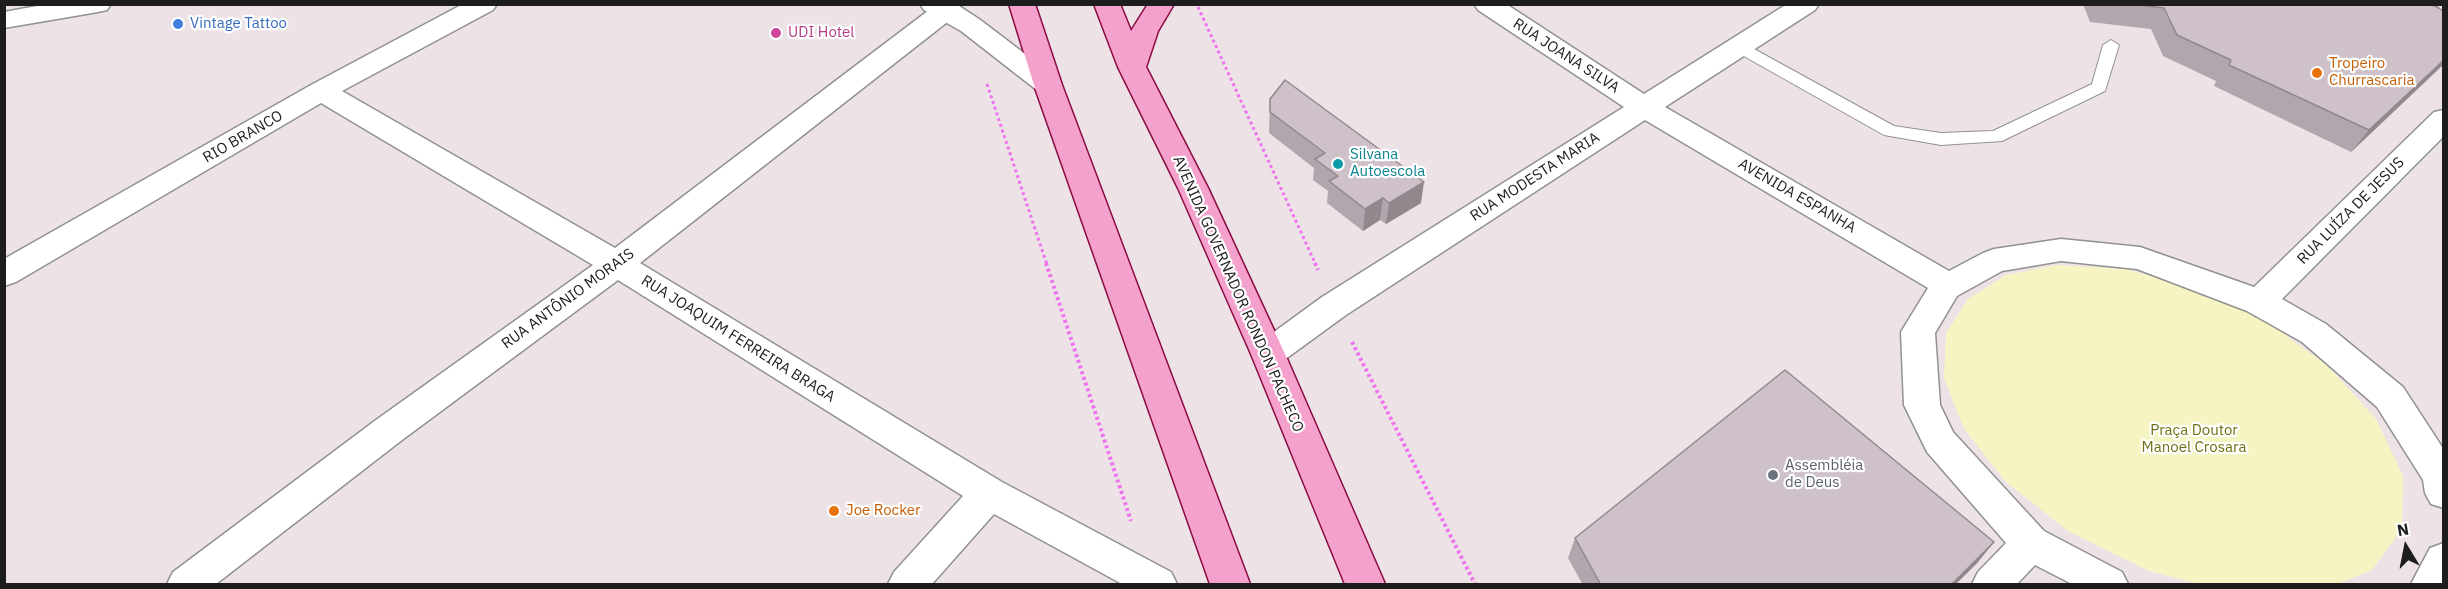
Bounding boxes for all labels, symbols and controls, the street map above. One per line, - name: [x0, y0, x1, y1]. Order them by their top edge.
- place label: Vintage Tattoo: [190, 15, 287, 33]
- street label: RUA JOANA SILVA: [1509, 15, 1623, 97]
- marker: Vintage Tattoo: [171, 17, 185, 31]
- place label: UDI Hotel: [788, 24, 854, 42]
- marker: UDI Hotel: [769, 26, 783, 40]
- place label: Tropeiro Churrascaria: [2329, 55, 2414, 90]
- marker: Tropeiro Churrascaria: [2310, 66, 2324, 80]
- street label: RIO BRANCO: [200, 107, 286, 167]
- street label: RUA MODESTA MARIA: [1467, 128, 1603, 226]
- place label: Silvana Autoescola: [1350, 146, 1425, 181]
- street label: AVENIDA GOVERNADOR RONDON PACHECO: [1169, 153, 1307, 435]
- street label: RUA LUÍZA DE JESUS: [2294, 154, 2408, 268]
- street label: AVENIDA ESPANHA: [1735, 155, 1859, 237]
- marker: Silvana Autoescola: [1331, 157, 1345, 171]
- street label: RUA ANTÔNIO MORAIS: [498, 245, 638, 353]
- street label: RUA JOAQUIM FERREIRA BRAGA: [638, 272, 838, 406]
- park label: Praça Doutor Manoel Crosara: [2142, 422, 2246, 457]
- place label: Assembléia de Deus: [1785, 457, 1863, 492]
- marker: Assembléia de Deus: [1766, 468, 1780, 482]
- place label: Joe Rocker: [846, 502, 921, 520]
- marker: Joe Rocker: [827, 504, 841, 518]
- north arrow: [2376, 517, 2436, 577]
- text: N: [2395, 518, 2410, 540]

